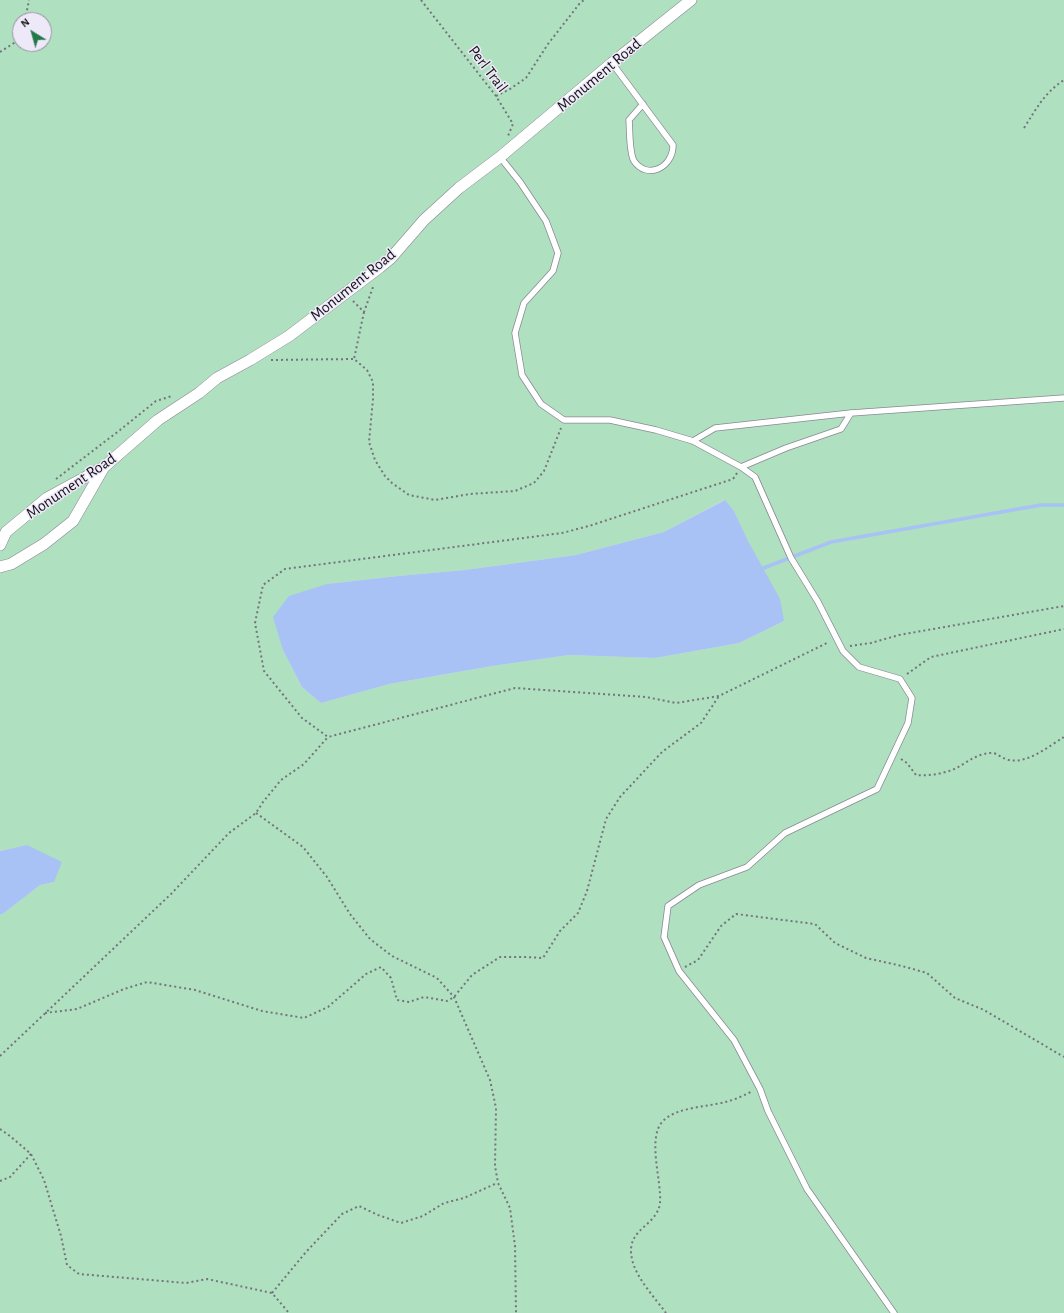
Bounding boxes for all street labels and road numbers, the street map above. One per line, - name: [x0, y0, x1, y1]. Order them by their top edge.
- street label: Monument Road: [553, 34, 645, 116]
- street label: Perl Trail: [464, 42, 512, 96]
- street label: Monument Road: [306, 245, 400, 325]
- street label: Monument Road: [22, 449, 120, 523]

